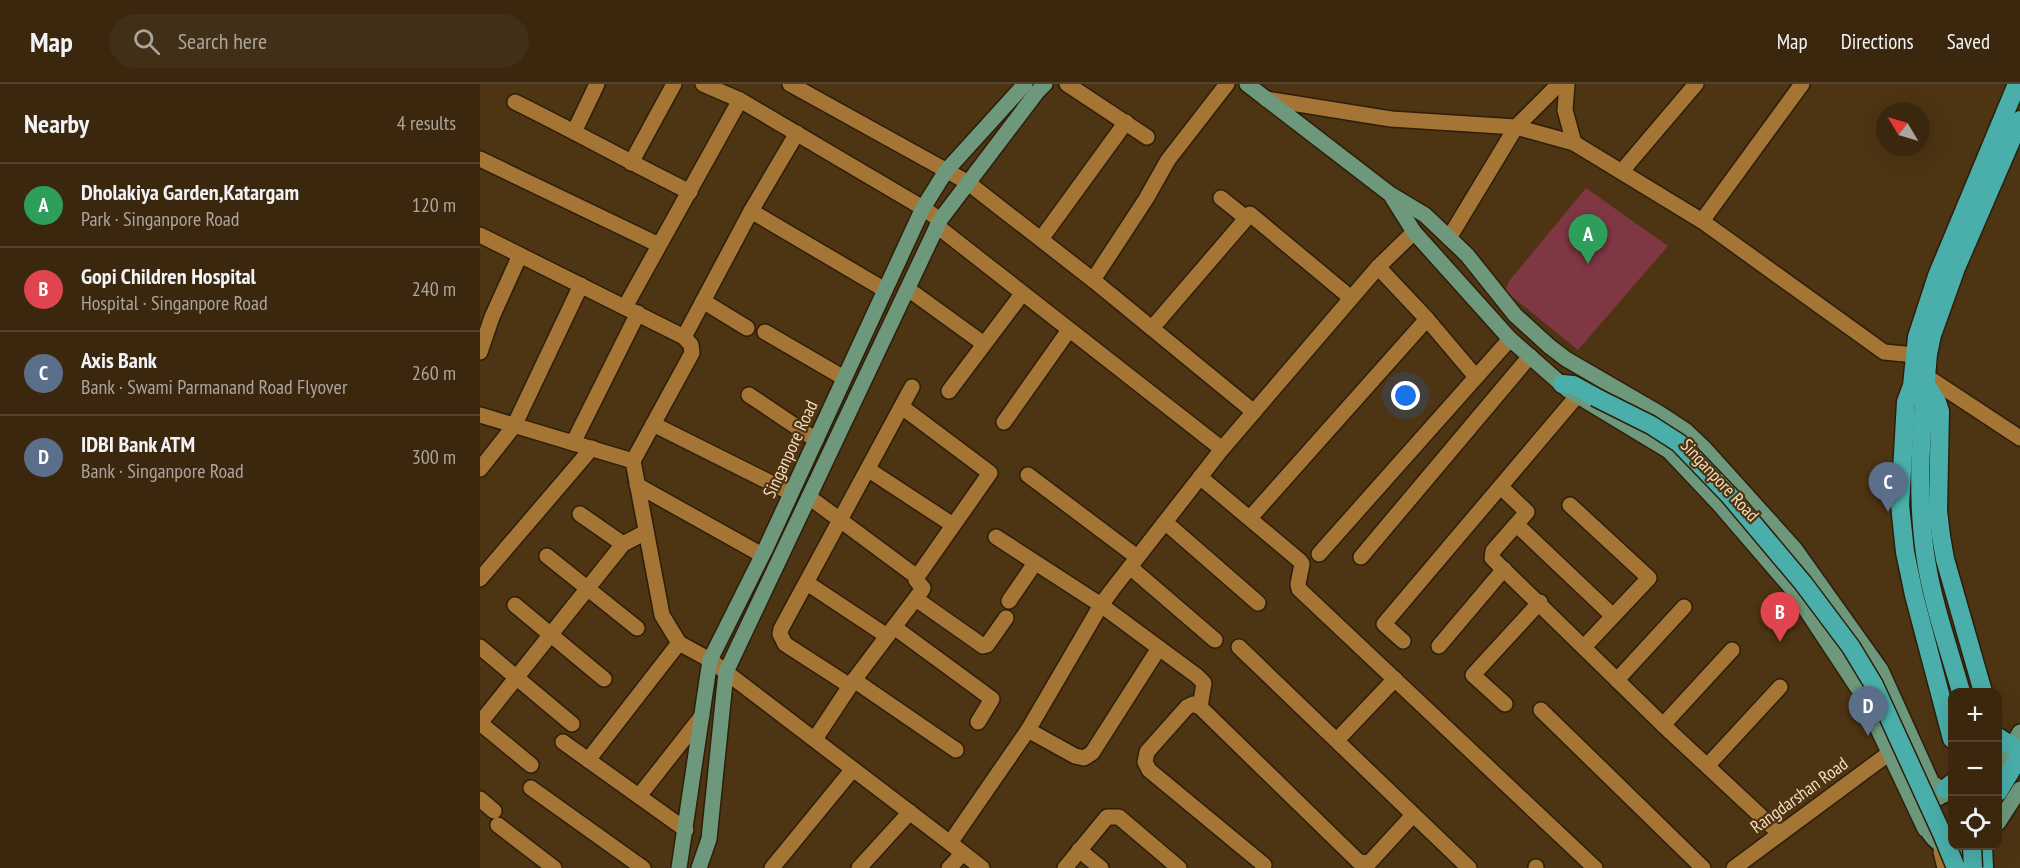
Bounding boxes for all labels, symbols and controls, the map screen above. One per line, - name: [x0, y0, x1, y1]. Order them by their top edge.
- search box: [109, 14, 529, 68]
- text: Map: [30, 23, 73, 60]
- icon: search: [130, 25, 163, 58]
- text: Search here: [178, 27, 267, 55]
- text: Map: [1777, 28, 1808, 55]
- text: Directions: [1841, 28, 1914, 55]
- text: Saved: [1947, 28, 1990, 55]
- north arrow: [1876, 102, 1930, 156]
- text: Nearby: [24, 107, 89, 140]
- text: 4 results: [397, 110, 456, 136]
- text: Dholakiya Garden,Katargam: [81, 178, 299, 206]
- text: A: [38, 192, 49, 218]
- text: 120 m: [412, 192, 456, 218]
- text: Park · Singanpore Road: [81, 206, 240, 232]
- pin: A: [1568, 214, 1608, 264]
- text: Gopi Children Hospital: [81, 262, 256, 290]
- text: B: [39, 276, 48, 302]
- text: 240 m: [412, 276, 456, 302]
- text: Hospital · Singanpore Road: [81, 290, 268, 316]
- text: Axis Bank: [81, 346, 157, 374]
- text: C: [39, 360, 48, 386]
- text: 260 m: [412, 360, 456, 386]
- text: Bank · Swami Parmanand Road Flyover: [81, 374, 347, 400]
- your location: [1391, 381, 1420, 410]
- street label: Singanpore Road: [757, 397, 823, 501]
- text: IDBI Bank ATM: [81, 430, 195, 458]
- street label: Singanpore Road: [1676, 434, 1764, 526]
- text: D: [38, 444, 49, 470]
- text: 300 m: [412, 444, 456, 470]
- text: Bank · Singanpore Road: [81, 458, 244, 484]
- pin: C: [1868, 462, 1908, 512]
- pin: B: [1760, 592, 1800, 642]
- pin: D: [1848, 686, 1888, 736]
- map controls: [1948, 688, 2002, 850]
- button: +: [1948, 688, 2002, 742]
- button: −: [1948, 742, 2002, 796]
- street label: Rangdarshan Road: [1746, 752, 1852, 838]
- button: locate: [1948, 796, 2002, 850]

